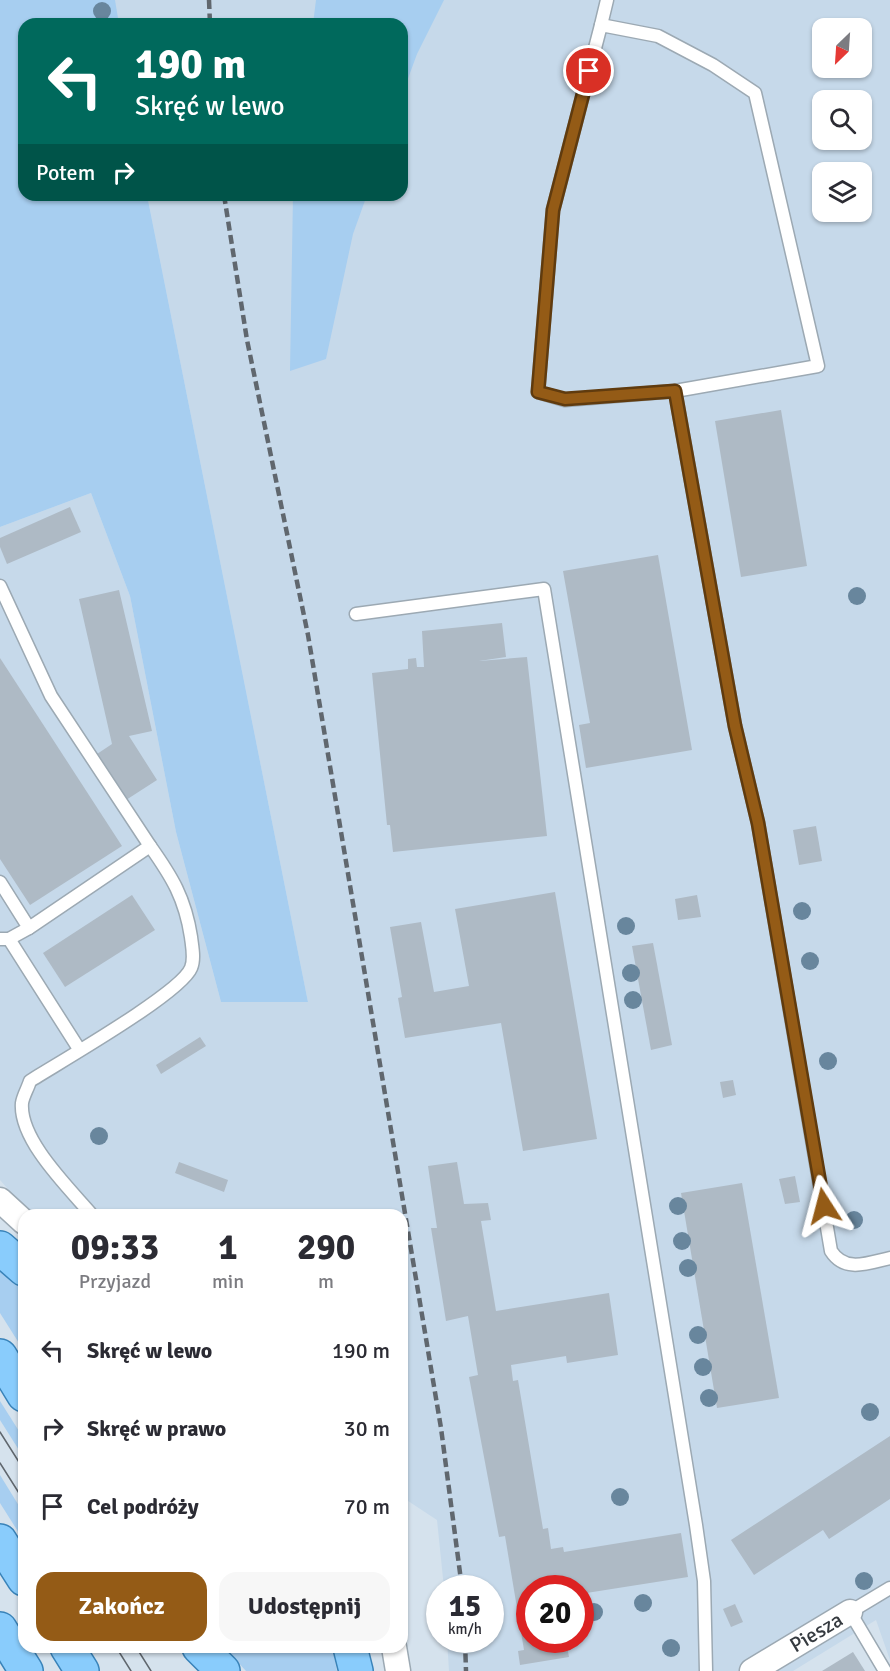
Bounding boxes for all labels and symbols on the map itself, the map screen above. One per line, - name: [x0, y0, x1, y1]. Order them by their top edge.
- north arrow: [812, 18, 872, 78]
- pin: [563, 45, 614, 96]
- position arrow: [792, 1174, 856, 1238]
- speed limit sign: 20: [516, 1575, 594, 1653]
- street label: Piesza: [785, 1606, 848, 1658]

